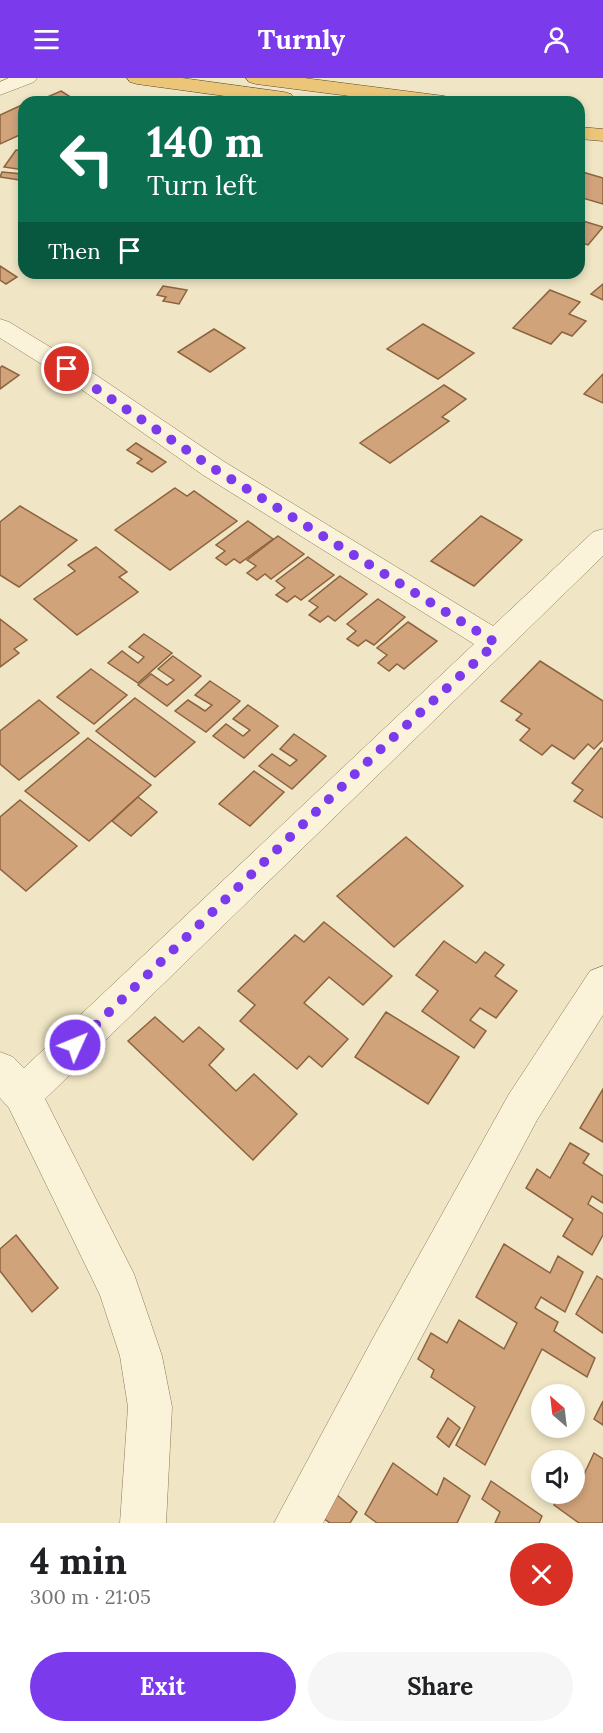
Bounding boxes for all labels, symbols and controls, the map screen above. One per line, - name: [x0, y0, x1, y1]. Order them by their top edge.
- text: Turnly: [258, 22, 345, 56]
- icon: menu: [30, 23, 63, 56]
- icon: person: [540, 23, 573, 56]
- text: 140 m: [147, 115, 263, 169]
- icon: left: [48, 120, 126, 198]
- text: Turn left: [147, 168, 257, 202]
- icon: arrive: [113, 234, 146, 267]
- text: Then: [48, 237, 101, 265]
- pin: [41, 343, 92, 394]
- icon: arrive: [50, 352, 83, 385]
- position arrow: [43, 1013, 107, 1077]
- north arrow: [531, 1384, 585, 1438]
- map controls: [531, 1384, 585, 1504]
- button: sound: [531, 1450, 585, 1504]
- text: 4 min: [30, 1538, 127, 1584]
- button: close: [510, 1543, 573, 1606]
- text: 300 m · 21:05: [30, 1584, 151, 1609]
- button: Exit: [30, 1652, 296, 1721]
- button: Share: [308, 1652, 573, 1721]

